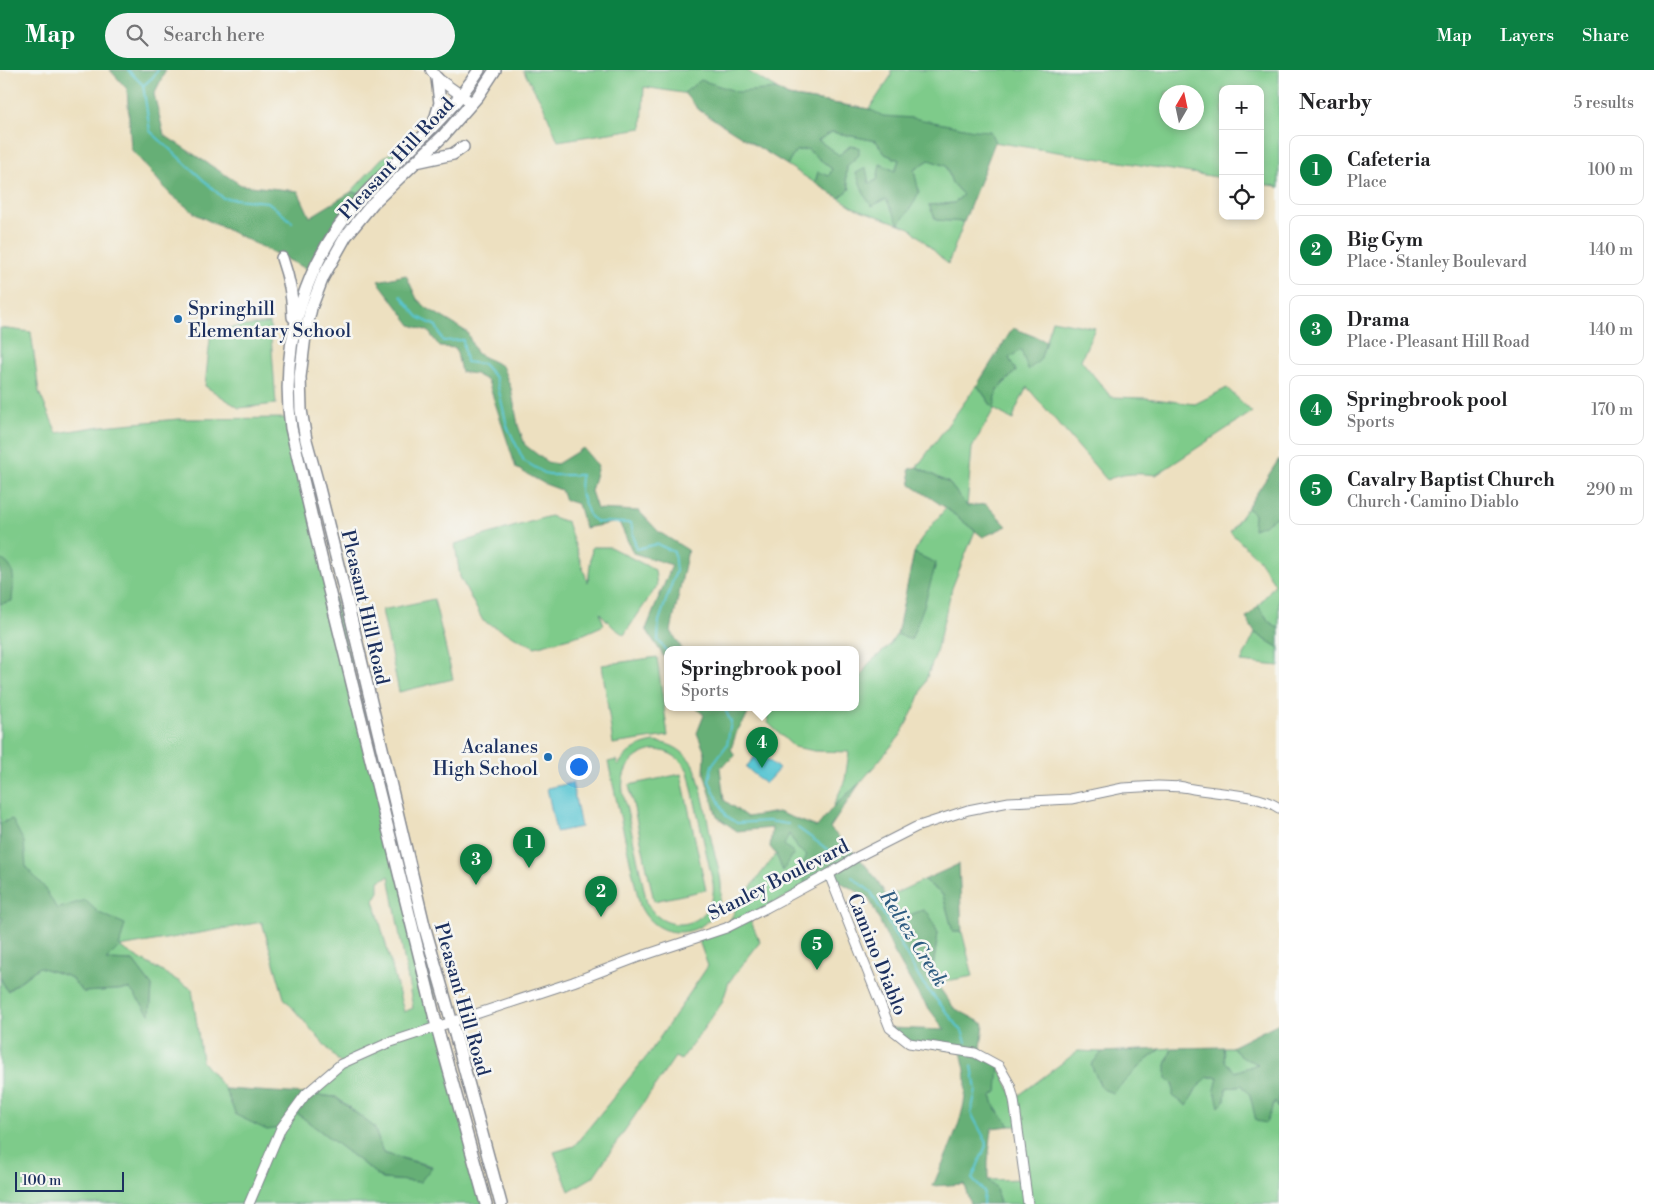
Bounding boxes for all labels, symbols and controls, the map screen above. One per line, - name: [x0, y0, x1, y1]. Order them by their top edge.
- search box: [105, 13, 455, 58]
- text: Map: [25, 20, 75, 50]
- icon: search: [123, 21, 151, 49]
- text: Search here: [163, 23, 265, 47]
- text: Map: [1437, 24, 1472, 47]
- text: Layers: [1500, 24, 1554, 47]
- text: Share: [1582, 24, 1629, 47]
- north arrow: [1159, 85, 1204, 130]
- map controls: [1219, 85, 1264, 220]
- button: +: [1219, 85, 1264, 130]
- text: Nearby: [1299, 90, 1372, 116]
- street label: Pleasant Hill Road: [334, 92, 460, 225]
- text: 5 results: [1573, 93, 1634, 113]
- button: −: [1219, 130, 1264, 175]
- text: Cafeteria: [1347, 148, 1431, 172]
- text: 1: [1312, 160, 1320, 180]
- text: 100 m: [1588, 160, 1633, 180]
- text: Place: [1347, 172, 1387, 192]
- button: locate: [1219, 175, 1264, 220]
- text: Big Gym: [1347, 228, 1423, 252]
- text: 2: [1311, 240, 1321, 260]
- text: 140 m: [1589, 240, 1633, 260]
- text: Place · Stanley Boulevard: [1347, 252, 1527, 272]
- place label: Springhill Elementary School: [188, 297, 352, 343]
- text: Drama: [1347, 308, 1409, 332]
- marker: Springhill Elementary School: [172, 313, 184, 325]
- text: 3: [1311, 320, 1321, 340]
- text: 140 m: [1589, 320, 1633, 340]
- text: Place · Pleasant Hill Road: [1347, 332, 1530, 352]
- text: Springbrook pool: [1347, 388, 1508, 412]
- text: 4: [1311, 400, 1321, 420]
- text: 170 m: [1591, 400, 1633, 420]
- text: Sports: [1347, 412, 1394, 432]
- text: Cavalry Baptist Church: [1347, 468, 1555, 492]
- text: 5: [1311, 480, 1321, 500]
- text: 290 m: [1586, 480, 1633, 500]
- text: Church · Camino Diablo: [1347, 492, 1519, 512]
- street label: Pleasant Hill Road: [336, 527, 395, 687]
- popup: [664, 646, 859, 711]
- text: Springbrook pool: [681, 657, 842, 681]
- text: Sports: [681, 681, 729, 701]
- pin: 4: [746, 727, 778, 768]
- place label: Acalanes High School: [433, 735, 538, 781]
- marker: Acalanes High School: [542, 751, 554, 763]
- your location: [566, 754, 592, 780]
- pin: 1: [513, 827, 545, 868]
- street label: Stanley Boulevard: [704, 834, 853, 926]
- pin: 3: [460, 844, 492, 885]
- pin: 2: [585, 876, 617, 917]
- water label: Reliez Creek: [872, 885, 952, 992]
- street label: Camino Diablo: [842, 890, 912, 1019]
- street label: Pleasant Hill Road: [429, 920, 495, 1079]
- pin: 5: [801, 929, 833, 970]
- scale bar: [15, 1169, 124, 1192]
- text: 100 m: [22, 1172, 61, 1190]

